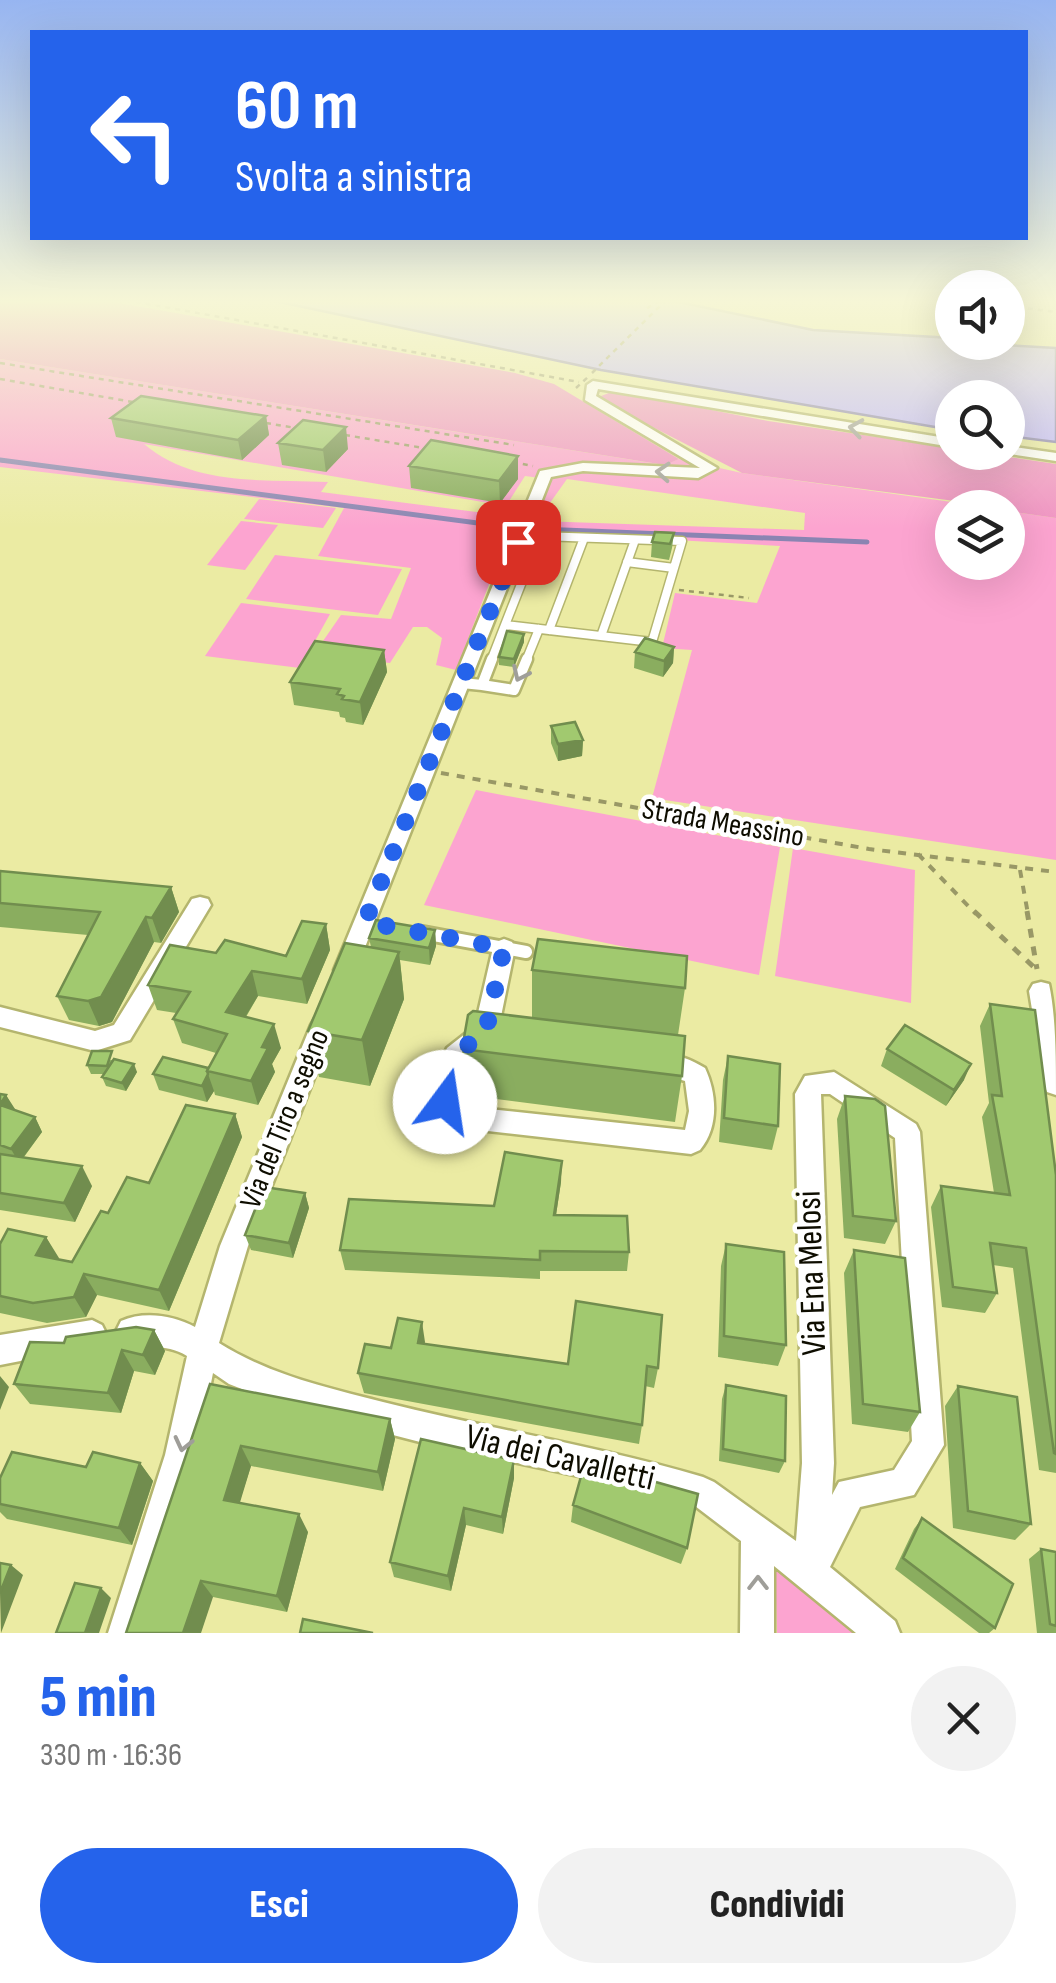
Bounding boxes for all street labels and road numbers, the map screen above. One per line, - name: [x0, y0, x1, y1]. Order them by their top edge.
- street label: Strada Meassino: [639, 791, 807, 855]
- street label: Via del Tiro a segno: [233, 1024, 337, 1214]
- street label: Via Ena Melosi: [788, 1190, 836, 1356]
- street label: Via dei Cavalletti: [461, 1415, 659, 1501]

